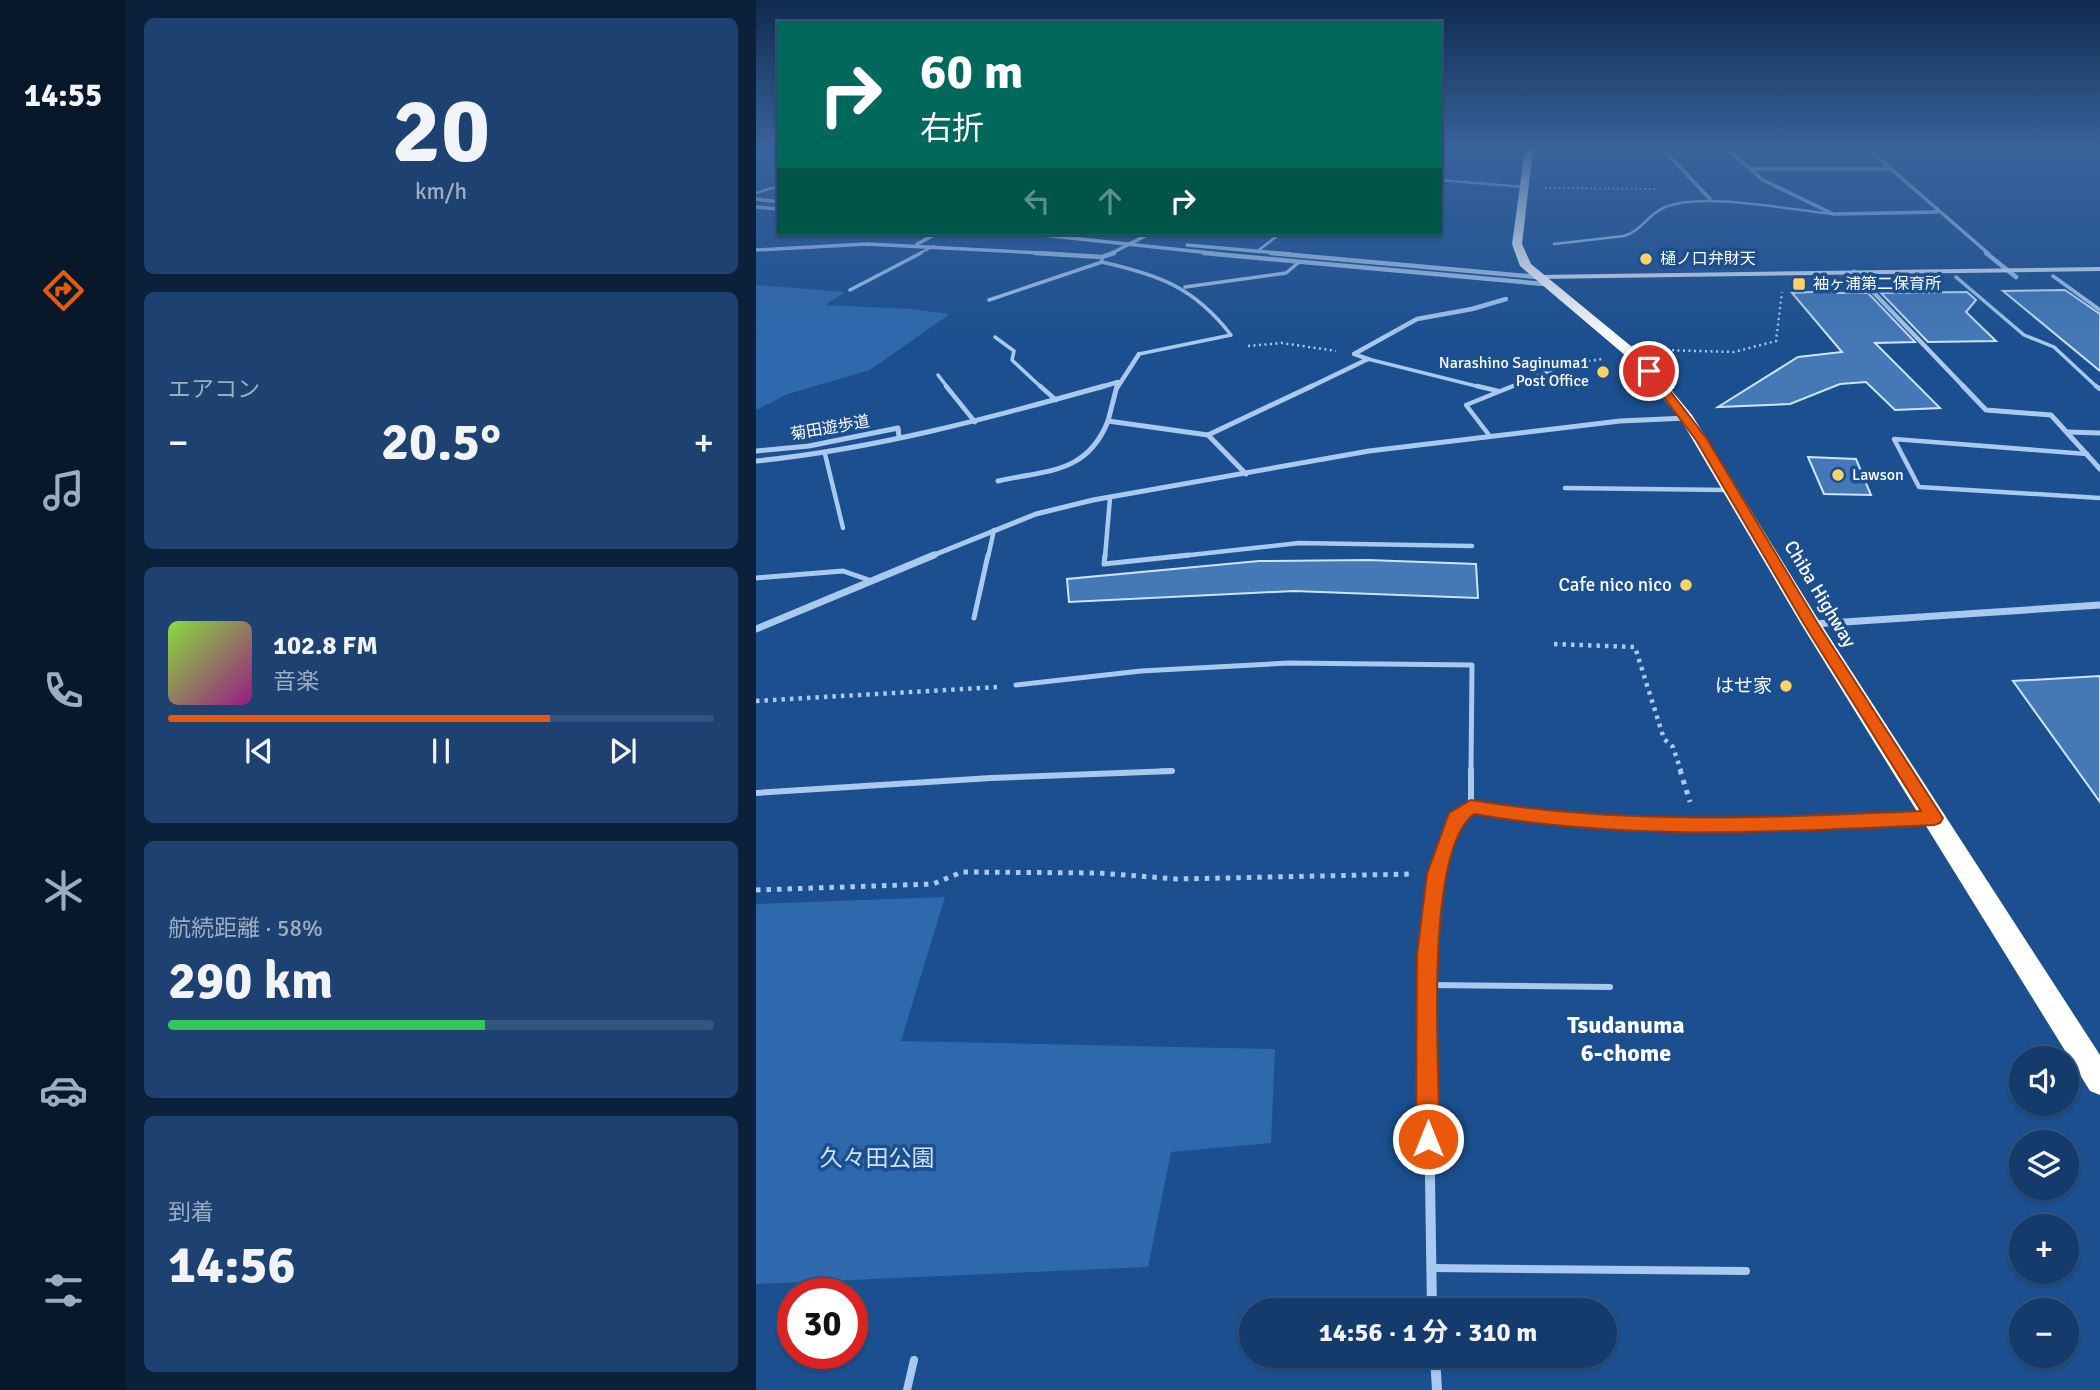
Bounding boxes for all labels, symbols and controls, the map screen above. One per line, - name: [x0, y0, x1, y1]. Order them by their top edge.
- text: 60 m: [920, 42, 1023, 102]
- icon: right: [805, 49, 896, 140]
- text: 20: [392, 75, 490, 188]
- text: 14:55: [24, 76, 102, 115]
- text: 右折: [920, 109, 984, 148]
- text: km/h: [415, 177, 467, 206]
- icon: left: [1018, 182, 1056, 220]
- icon: ahead: [1091, 182, 1129, 220]
- icon: right: [1164, 182, 1202, 220]
- place label: 樋ノ口弁財天: [1660, 249, 1756, 269]
- marker: 樋ノ口弁財天: [1638, 251, 1654, 267]
- icon: directions: [39, 266, 88, 315]
- place label: 袖ヶ浦第二保育所: [1813, 274, 1941, 294]
- marker: 袖ヶ浦第二保育所: [1791, 276, 1807, 292]
- pin: [1619, 341, 1679, 401]
- icon: arrive: [1630, 352, 1668, 390]
- place label: Narashino Saginuma1 Post Office: [1439, 353, 1589, 391]
- marker: Narashino Saginuma1 Post Office: [1595, 364, 1611, 380]
- text: エアコン: [168, 375, 260, 404]
- text: 20.5°: [381, 410, 501, 474]
- street label: 菊田遊歩道: [789, 411, 871, 445]
- text: −: [168, 419, 189, 466]
- text: +: [693, 419, 714, 466]
- place label: Lawson: [1852, 465, 1904, 485]
- icon: music: [39, 466, 88, 515]
- marker: Lawson: [1830, 467, 1846, 483]
- street label: Chiba Highway: [1779, 536, 1861, 652]
- place label: Cafe nico nico: [1558, 573, 1672, 597]
- marker: Cafe nico nico: [1678, 577, 1694, 593]
- text: 102.8 FM: [273, 630, 378, 662]
- icon: phone: [39, 666, 88, 715]
- text: 音楽: [273, 667, 319, 696]
- place label: はせ家: [1715, 674, 1772, 698]
- marker: はせ家: [1778, 678, 1794, 694]
- icon: previous: [240, 732, 278, 770]
- icon: pause: [422, 732, 460, 770]
- icon: next: [604, 732, 642, 770]
- icon: climate: [39, 866, 88, 915]
- text: 航続距離 · 58%: [168, 914, 323, 943]
- text: 290 km: [168, 949, 333, 1013]
- district label: Tsudanuma 6-chome: [1567, 1010, 1685, 1068]
- map controls: [2009, 1046, 2079, 1368]
- button: sound: [2009, 1046, 2079, 1116]
- icon: car: [39, 1066, 88, 1115]
- position arrow: [1391, 1102, 1465, 1176]
- button: layers: [2009, 1130, 2079, 1200]
- park label: 久々田公園: [820, 1144, 935, 1173]
- text: 到着: [168, 1198, 214, 1227]
- button: +: [2009, 1214, 2079, 1284]
- text: 14:56: [168, 1233, 296, 1297]
- icon: filters: [39, 1266, 88, 1315]
- speed limit sign: 30: [777, 1278, 868, 1369]
- button: −: [2009, 1298, 2079, 1368]
- text: 14:56 · 1 分 · 310 m: [1319, 1317, 1537, 1349]

